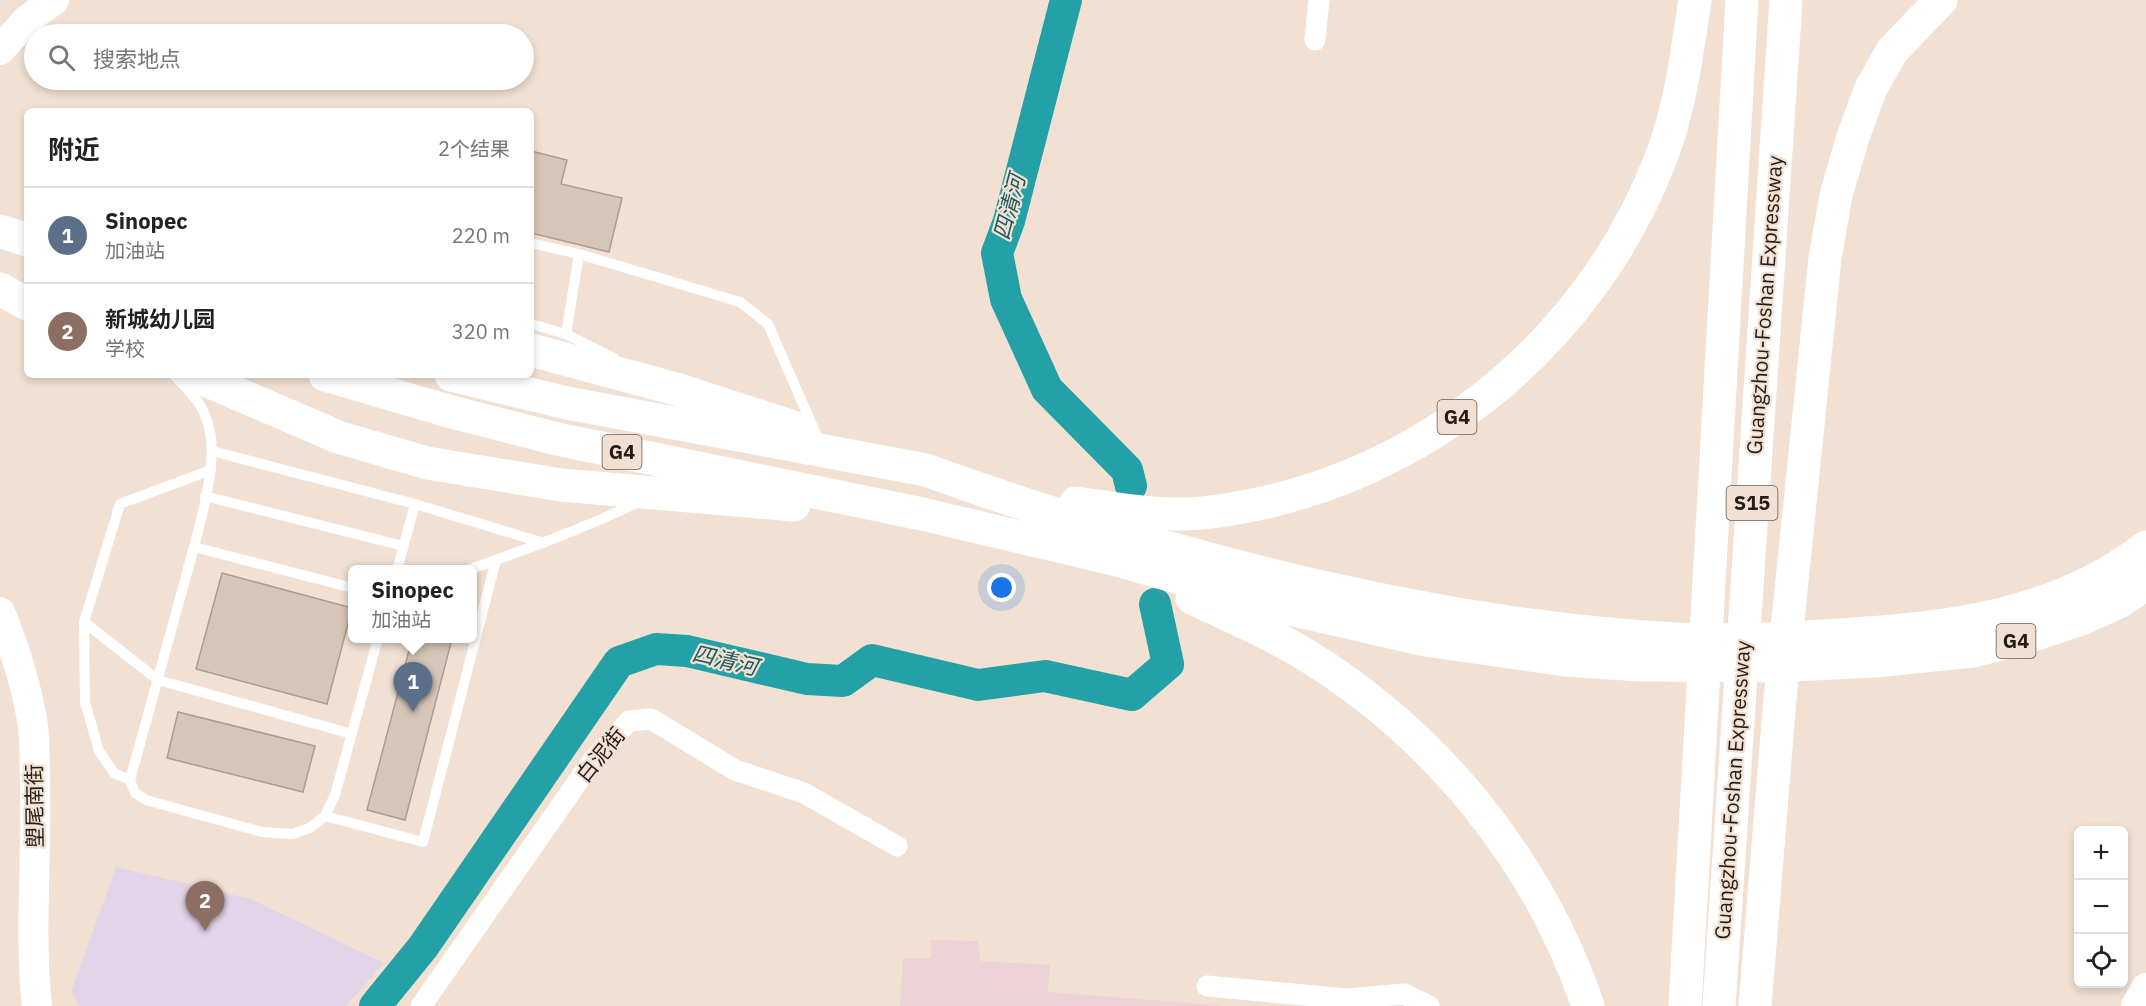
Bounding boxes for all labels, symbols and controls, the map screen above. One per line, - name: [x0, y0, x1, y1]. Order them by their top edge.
- search box: [24, 24, 534, 90]
- icon: search: [45, 41, 78, 74]
- text: 搜索地点: [93, 44, 181, 73]
- text: 附近: [48, 132, 100, 166]
- text: 2个结果: [438, 135, 510, 162]
- street label: Guangzhou-Foshan Expressway: [1740, 154, 1788, 455]
- water label: 四清河: [986, 167, 1032, 243]
- text: Sinopec: [105, 206, 188, 235]
- text: 1: [62, 222, 74, 249]
- text: 220 m: [452, 222, 510, 249]
- text: 加油站: [105, 237, 165, 264]
- text: 新城幼儿园: [105, 304, 215, 333]
- text: 2: [62, 318, 74, 345]
- text: 320 m: [452, 318, 510, 345]
- text: 学校: [105, 335, 145, 362]
- road number: G4: [1438, 400, 1476, 434]
- road number: G4: [602, 435, 642, 469]
- road number: S15: [1726, 486, 1778, 520]
- popup: [348, 565, 477, 643]
- your location: [987, 573, 1016, 602]
- text: Sinopec: [371, 575, 454, 604]
- text: 加油站: [371, 606, 431, 633]
- road number: G4: [1996, 624, 2036, 658]
- water label: 四清河: [690, 638, 764, 682]
- street label: Guangzhou-Foshan Expressway: [1708, 639, 1756, 940]
- pin: 1: [394, 662, 432, 712]
- street label: 白泥街: [570, 721, 631, 788]
- street label: 塱尾南街: [19, 764, 49, 848]
- map controls: [2074, 826, 2128, 988]
- button: +: [2074, 826, 2128, 880]
- button: −: [2074, 880, 2128, 934]
- pin: 2: [186, 882, 224, 931]
- button: locate: [2074, 934, 2128, 988]

